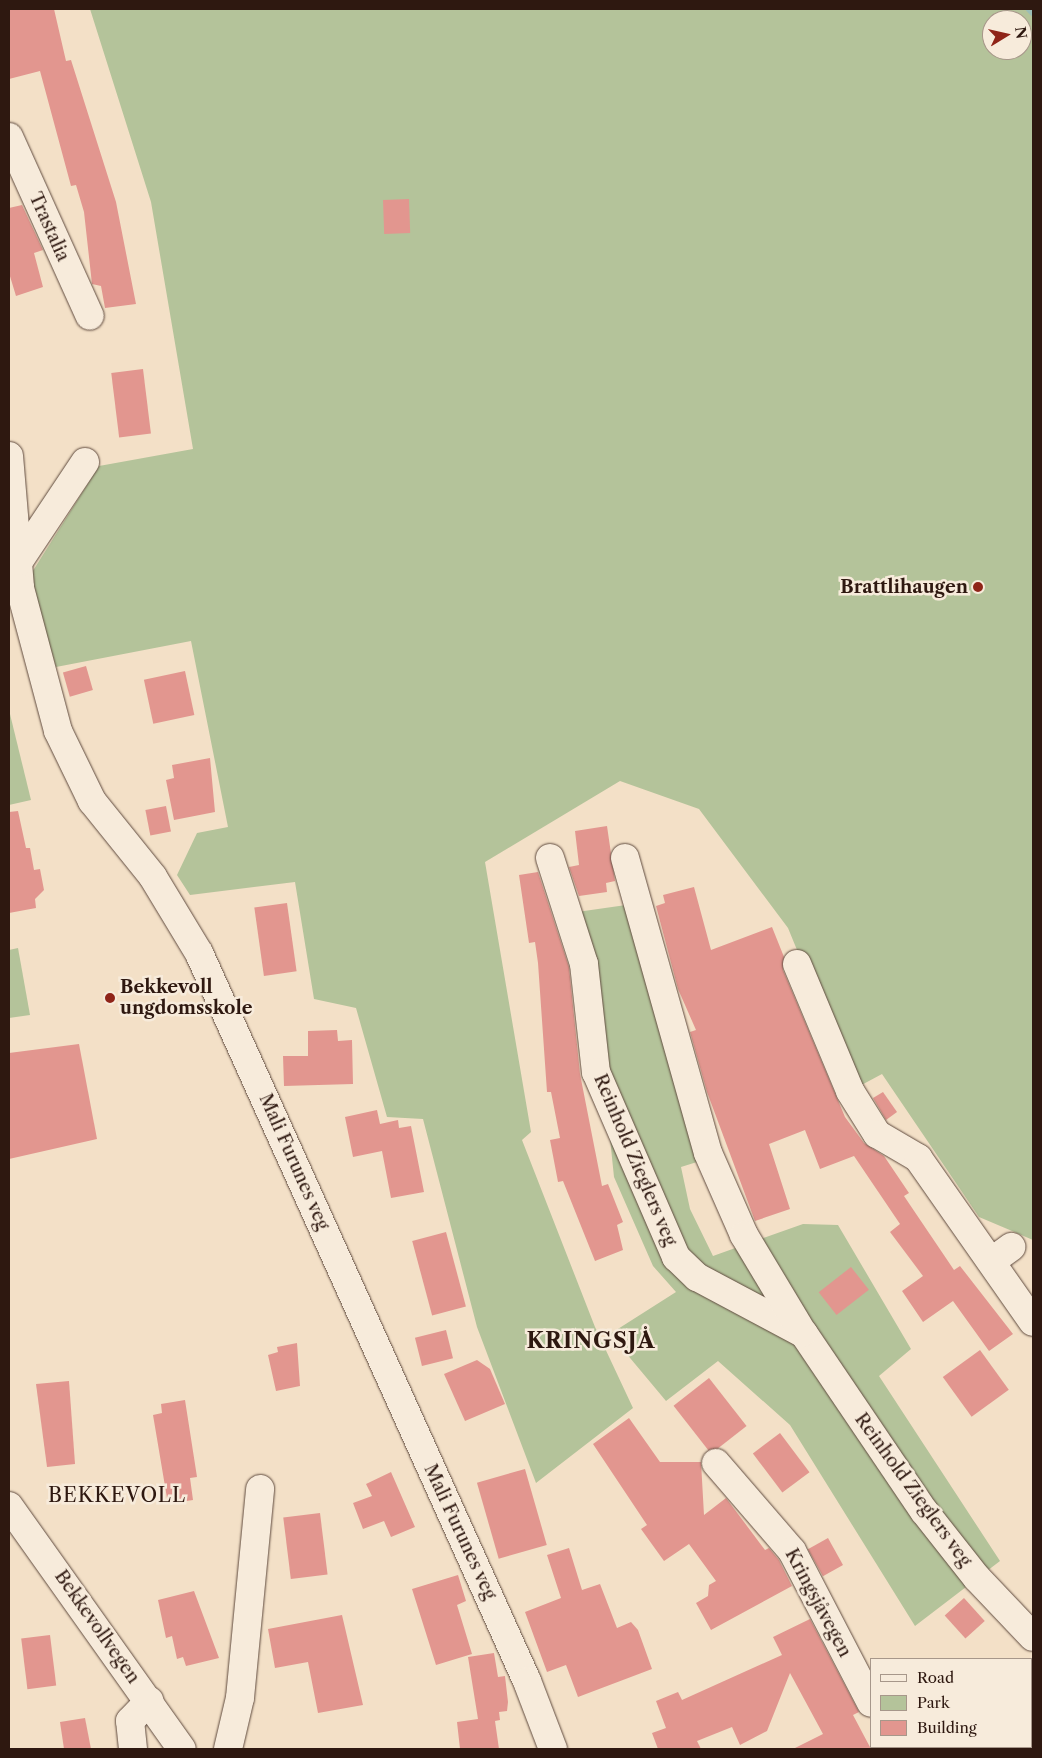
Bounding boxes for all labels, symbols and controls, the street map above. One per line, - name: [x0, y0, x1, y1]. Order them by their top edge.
- north arrow: [982, 10, 1032, 60]
- text: N: [1011, 25, 1031, 40]
- street label: Trastalia: [24, 189, 74, 265]
- place label: Brattlihaugen: [840, 576, 968, 598]
- marker: Brattlihaugen: [972, 581, 984, 593]
- place label: Bekkevoll ungdomsskole: [120, 977, 253, 1020]
- marker: Bekkevoll ungdomsskole: [104, 992, 116, 1004]
- street label: Reinhold Zieglers veg: [589, 1071, 681, 1249]
- street label: Mali Furunes veg: [254, 1090, 334, 1234]
- district label: KRINGSJÅ: [525, 1328, 657, 1354]
- street label: Reinhold Zieglers veg: [850, 1409, 976, 1571]
- street label: Mali Furunes veg: [419, 1461, 501, 1603]
- district label: BEKKEVOLL: [47, 1483, 187, 1507]
- street label: Kringsjåvegen: [780, 1545, 856, 1661]
- street label: Bekkevollvegen: [50, 1566, 144, 1688]
- legend: [870, 1658, 1032, 1748]
- text: Road: [917, 1668, 954, 1687]
- text: Park: [917, 1693, 950, 1712]
- text: Building: [917, 1718, 977, 1737]

